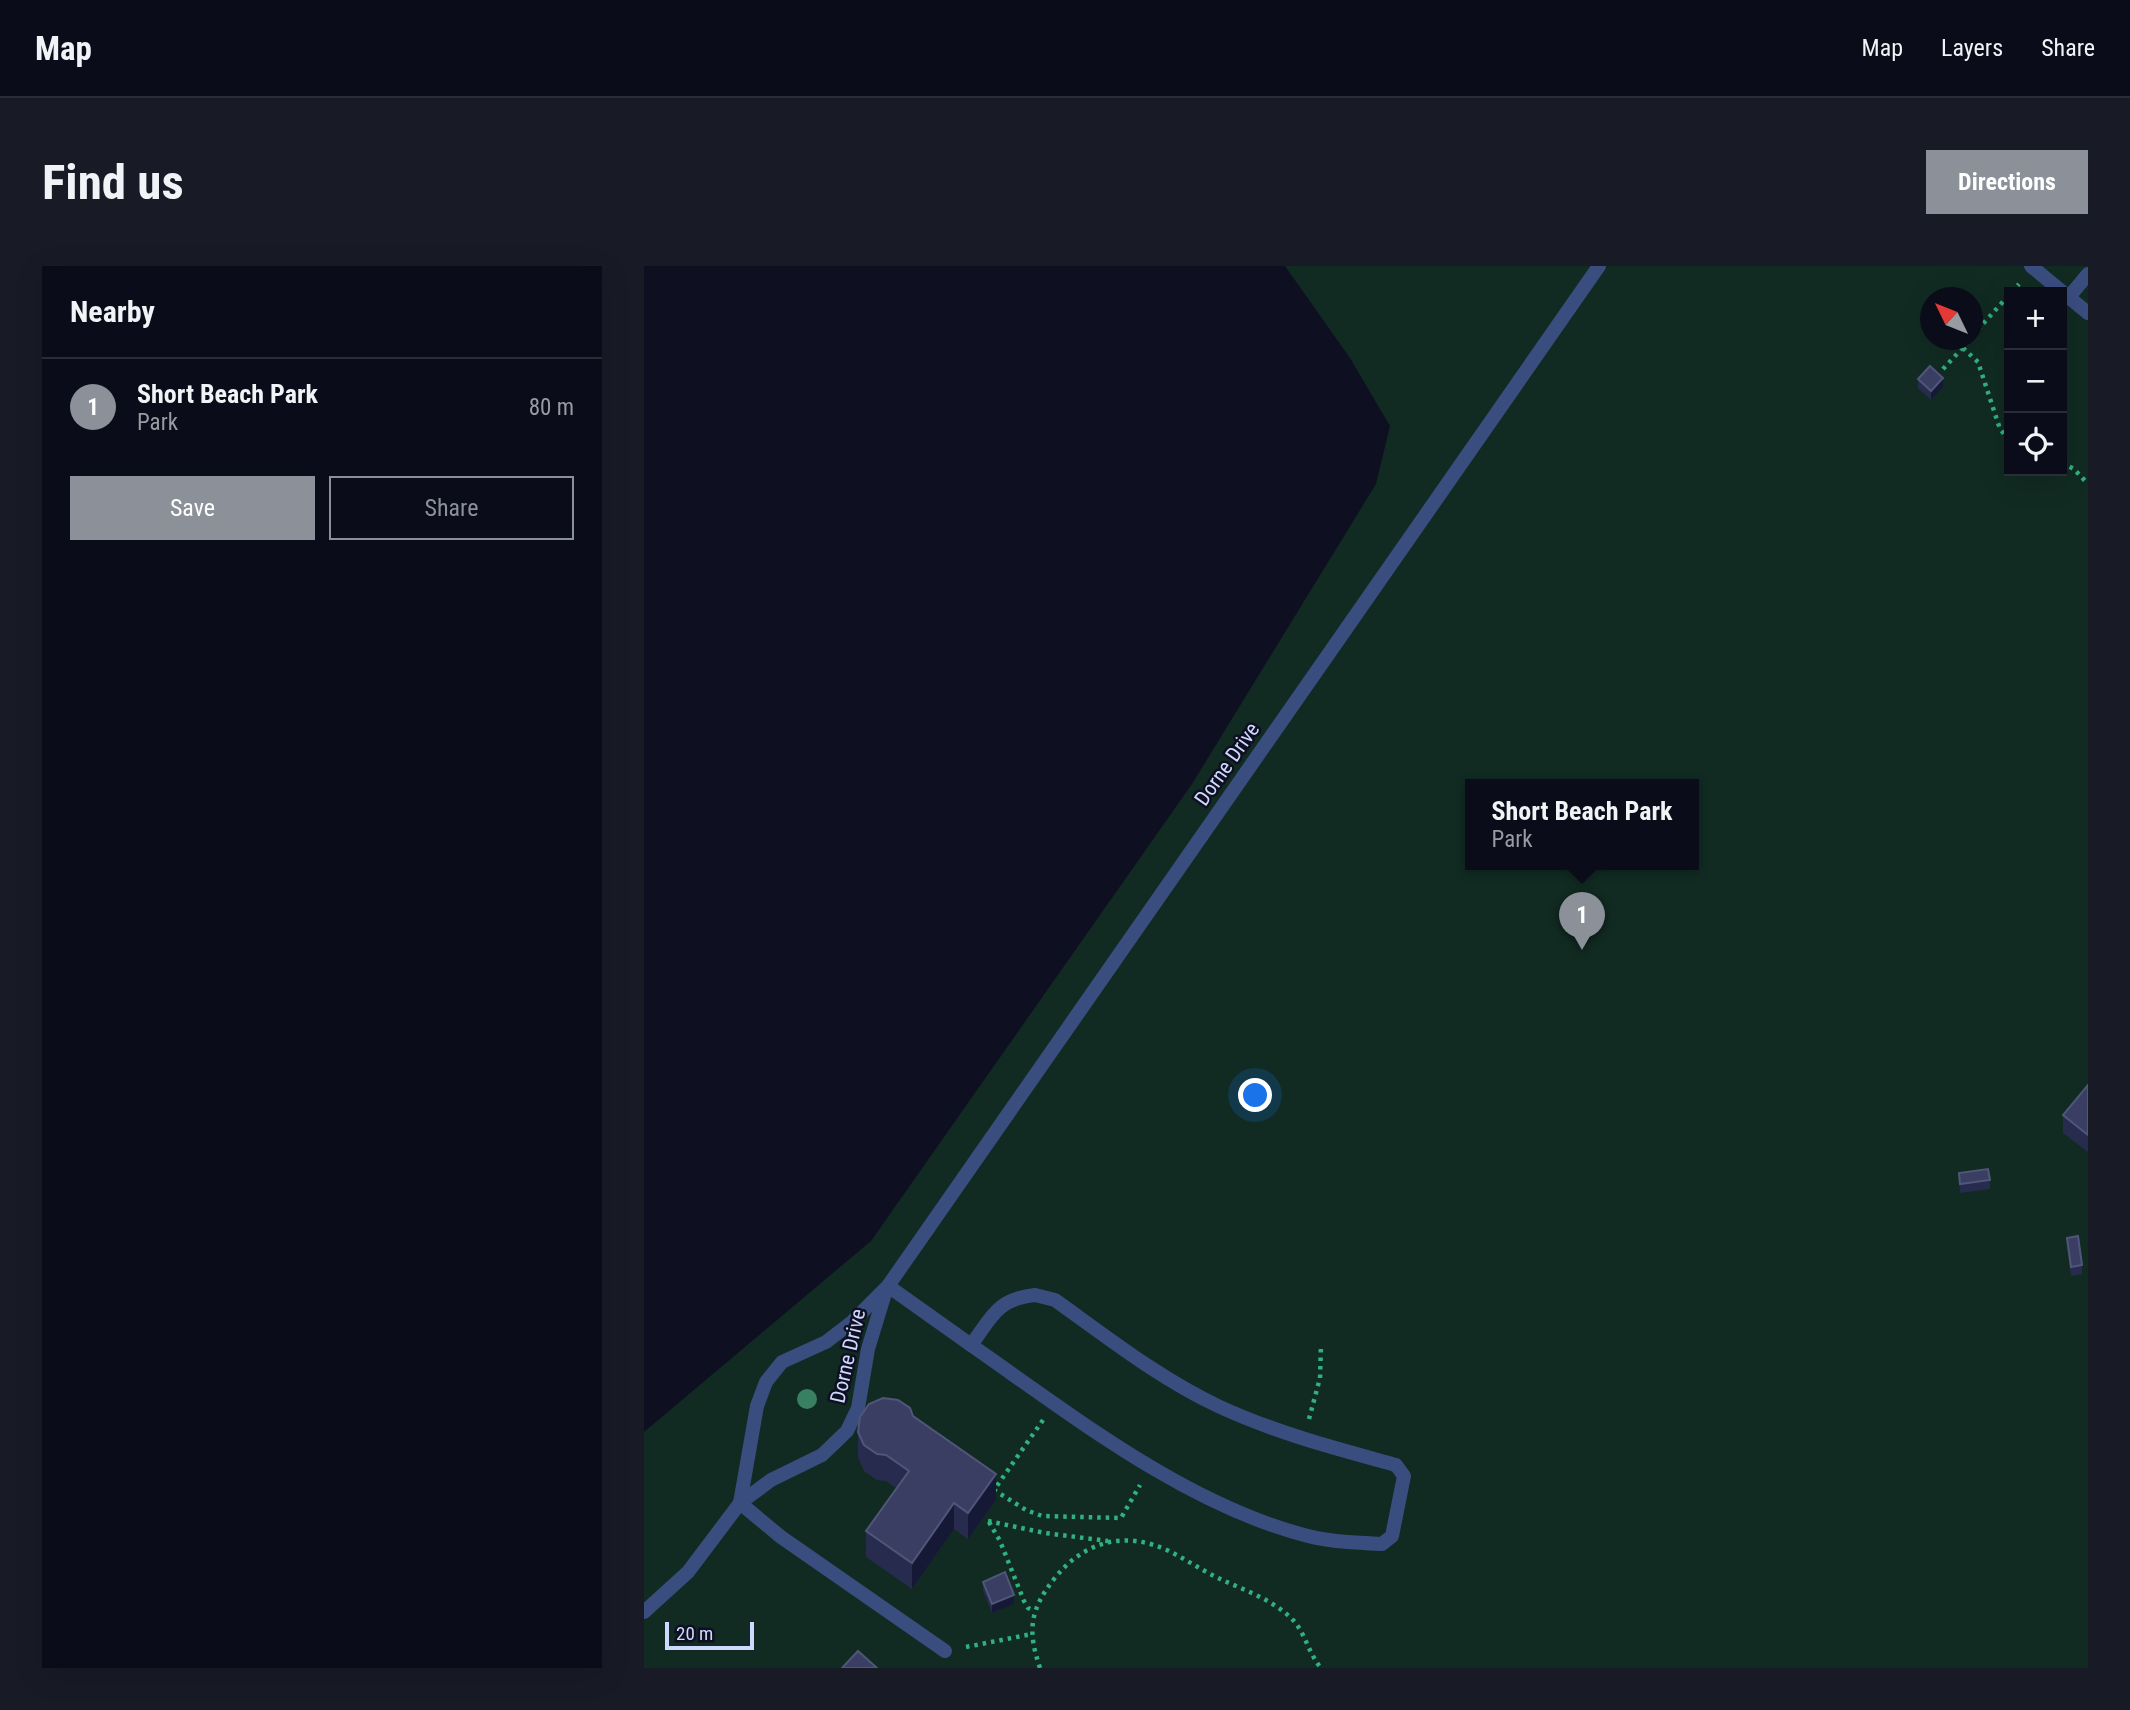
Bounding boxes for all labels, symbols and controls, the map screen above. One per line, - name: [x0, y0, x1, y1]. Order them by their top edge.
- text: Map: [35, 29, 92, 68]
- text: Map: [1862, 34, 1903, 62]
- text: Layers: [1941, 34, 2003, 62]
- text: Share: [2041, 34, 2095, 62]
- button: Directions: [1926, 150, 2088, 214]
- text: Find us: [42, 154, 184, 211]
- north arrow: [1920, 287, 1983, 350]
- map controls: [2004, 287, 2067, 476]
- button: +: [2004, 287, 2067, 350]
- text: Nearby: [70, 294, 155, 329]
- button: −: [2004, 350, 2067, 413]
- text: Short Beach Park: [137, 379, 318, 409]
- text: 1: [87, 394, 99, 421]
- text: 80 m: [529, 394, 574, 421]
- text: Park: [137, 409, 178, 436]
- button: locate: [2004, 413, 2067, 476]
- button: Save: [70, 476, 315, 540]
- button: Share: [329, 476, 574, 540]
- street label: Dorne Drive: [1190, 718, 1264, 810]
- popup: [1465, 779, 1699, 870]
- text: Short Beach Park: [1492, 796, 1672, 826]
- text: Park: [1492, 826, 1533, 853]
- pin: 1: [1559, 892, 1605, 950]
- your location: [1238, 1078, 1272, 1112]
- street label: Dorne Drive: [826, 1307, 870, 1405]
- scale bar: [665, 1619, 754, 1651]
- text: 20 m: [676, 1622, 713, 1645]

